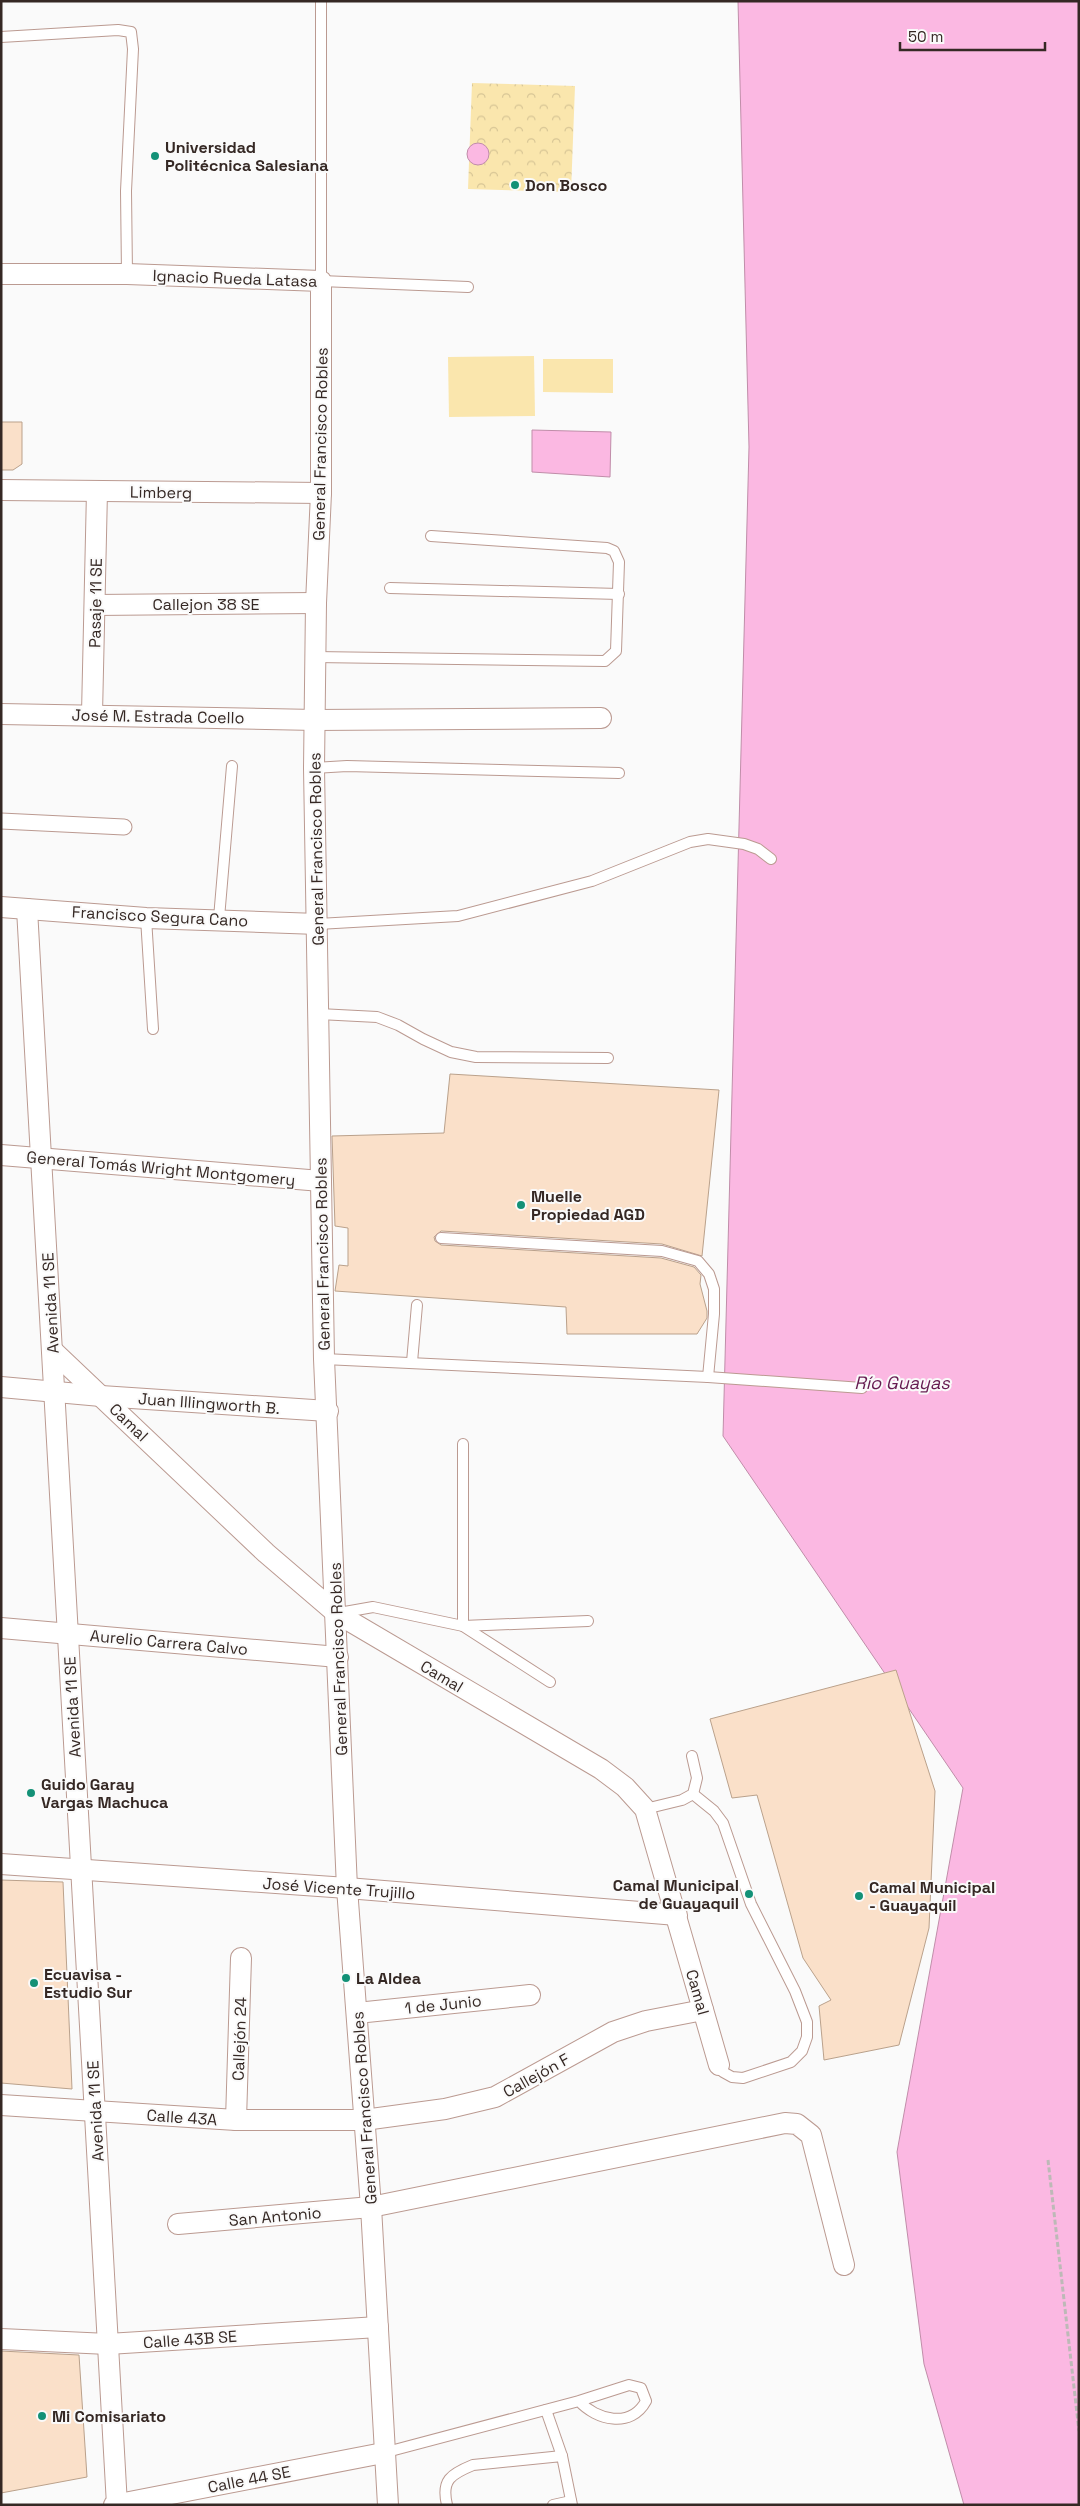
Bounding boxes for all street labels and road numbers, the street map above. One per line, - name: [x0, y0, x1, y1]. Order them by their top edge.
- street label: Ignacio Rueda Latasa: [152, 265, 318, 292]
- street label: General Francisco Robles: [308, 347, 333, 541]
- street label: Limberg: [130, 481, 192, 504]
- street label: Pasaje 11 SE: [84, 558, 107, 648]
- street label: Callejon 38 SE: [152, 594, 260, 615]
- street label: José M. Estrada Coello: [71, 704, 245, 729]
- street label: General Francisco Robles: [304, 752, 329, 946]
- street label: Francisco Segura Cano: [71, 901, 249, 932]
- street label: General Tomás Wright Montgomery: [26, 1146, 296, 1191]
- street label: General Francisco Robles: [310, 1157, 335, 1351]
- street label: Avenida 11 SE: [37, 1252, 64, 1354]
- street label: Juan Illingworth B.: [137, 1388, 281, 1419]
- street label: Camal: [105, 1399, 153, 1446]
- street label: General Francisco Robles: [325, 1562, 352, 1756]
- street label: Aurelio Carrera Calvo: [89, 1625, 249, 1660]
- street label: Camal: [416, 1655, 467, 1697]
- street label: Avenida 11 SE: [59, 1656, 86, 1758]
- street label: José Vicente Trujillo: [262, 1873, 416, 1904]
- street label: Camal: [681, 1967, 714, 2017]
- street label: 1 de Junio: [404, 1990, 483, 2019]
- street label: Callejón 24: [228, 1997, 251, 2081]
- street label: General Francisco Robles: [347, 2011, 382, 2205]
- street label: Callejón F: [499, 2048, 574, 2102]
- street label: Avenida 11 SE: [82, 2060, 109, 2162]
- street label: Calle 43A: [146, 2105, 218, 2130]
- street label: San Antonio: [228, 2202, 322, 2231]
- street label: Calle 43B SE: [142, 2326, 238, 2353]
- street label: Calle 44 SE: [206, 2461, 292, 2498]

